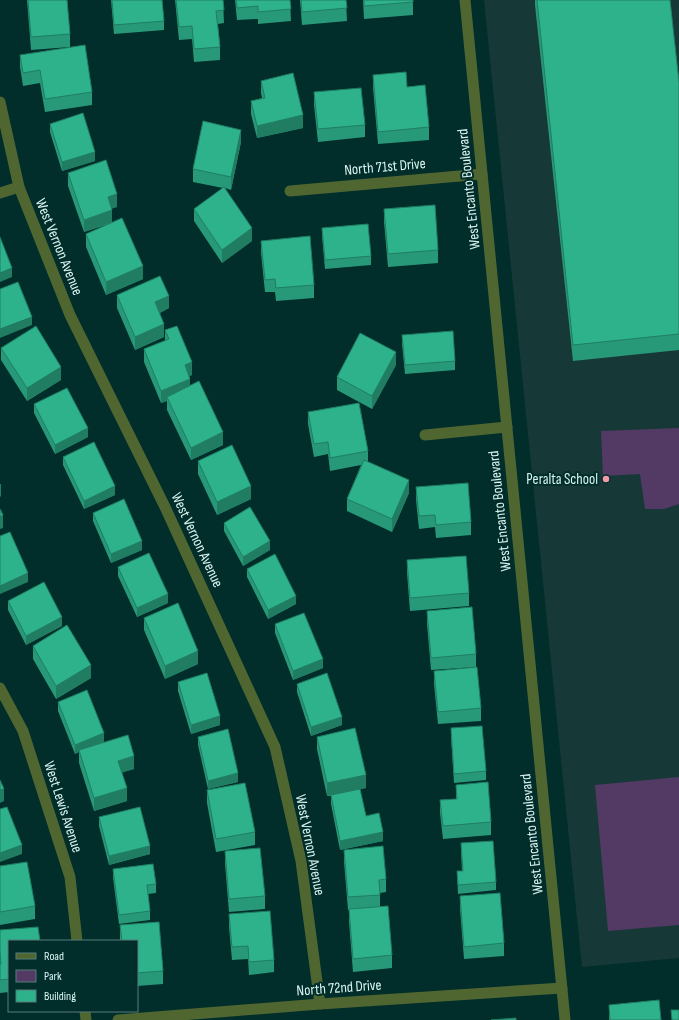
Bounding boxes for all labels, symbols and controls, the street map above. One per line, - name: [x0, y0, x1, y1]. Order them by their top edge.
- street label: West Encanto Boulevard: [453, 128, 485, 250]
- street label: North 71st Drive: [344, 154, 426, 180]
- street label: West Vernon Avenue: [31, 196, 87, 298]
- street label: West Encanto Boulevard: [484, 450, 516, 572]
- place label: Peralta School: [526, 470, 598, 489]
- marker: Peralta School: [601, 474, 611, 484]
- street label: West Vernon Avenue: [167, 489, 227, 591]
- street label: West Lewis Avenue: [39, 759, 87, 855]
- street label: West Encanto Boulevard: [516, 773, 548, 895]
- street label: West Vernon Avenue: [291, 793, 329, 897]
- legend: [8, 940, 138, 1012]
- text: Road: [44, 949, 64, 964]
- text: Park: [44, 969, 62, 984]
- street label: North 72nd Drive: [296, 976, 382, 1000]
- text: Building: [44, 989, 76, 1004]

